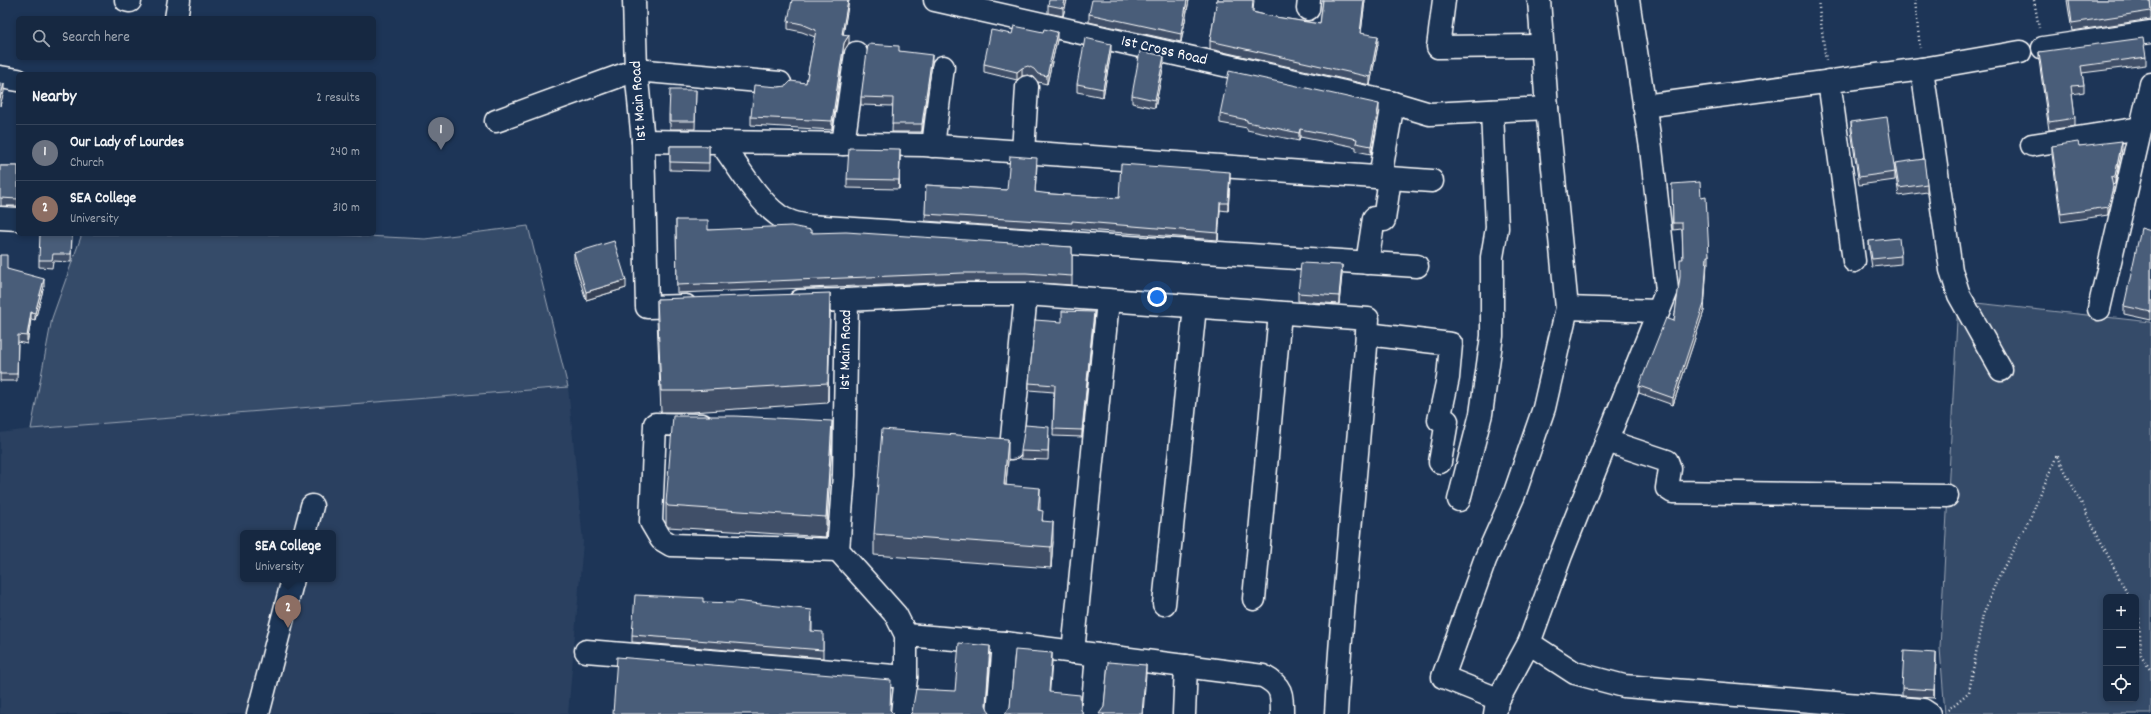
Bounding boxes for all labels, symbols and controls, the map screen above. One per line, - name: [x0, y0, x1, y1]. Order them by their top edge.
- search box: [16, 16, 376, 60]
- icon: search: [30, 27, 52, 49]
- text: Search here: [62, 27, 130, 49]
- street label: 1st Cross Road: [1119, 30, 1209, 72]
- street label: 1st Main Road: [625, 60, 653, 142]
- text: Nearby: [32, 86, 76, 110]
- text: 2 results: [316, 89, 360, 108]
- pin: 1: [428, 117, 454, 150]
- text: Our Lady of Lourdes: [70, 132, 184, 154]
- text: 1: [44, 143, 46, 162]
- text: 240 m: [330, 143, 360, 162]
- text: Church: [70, 154, 104, 173]
- text: SEA College: [70, 188, 136, 210]
- text: 2: [42, 199, 48, 218]
- text: 310 m: [332, 199, 360, 218]
- text: University: [70, 210, 119, 229]
- your location: [1147, 287, 1167, 307]
- street label: 1st Main Road: [834, 310, 858, 390]
- popup: [240, 530, 336, 582]
- text: SEA College: [255, 536, 321, 558]
- text: University: [255, 558, 304, 577]
- map controls: [2103, 594, 2139, 702]
- button: +: [2103, 594, 2139, 630]
- pin: 2: [275, 595, 301, 628]
- button: −: [2103, 630, 2139, 666]
- button: locate: [2103, 666, 2139, 702]

